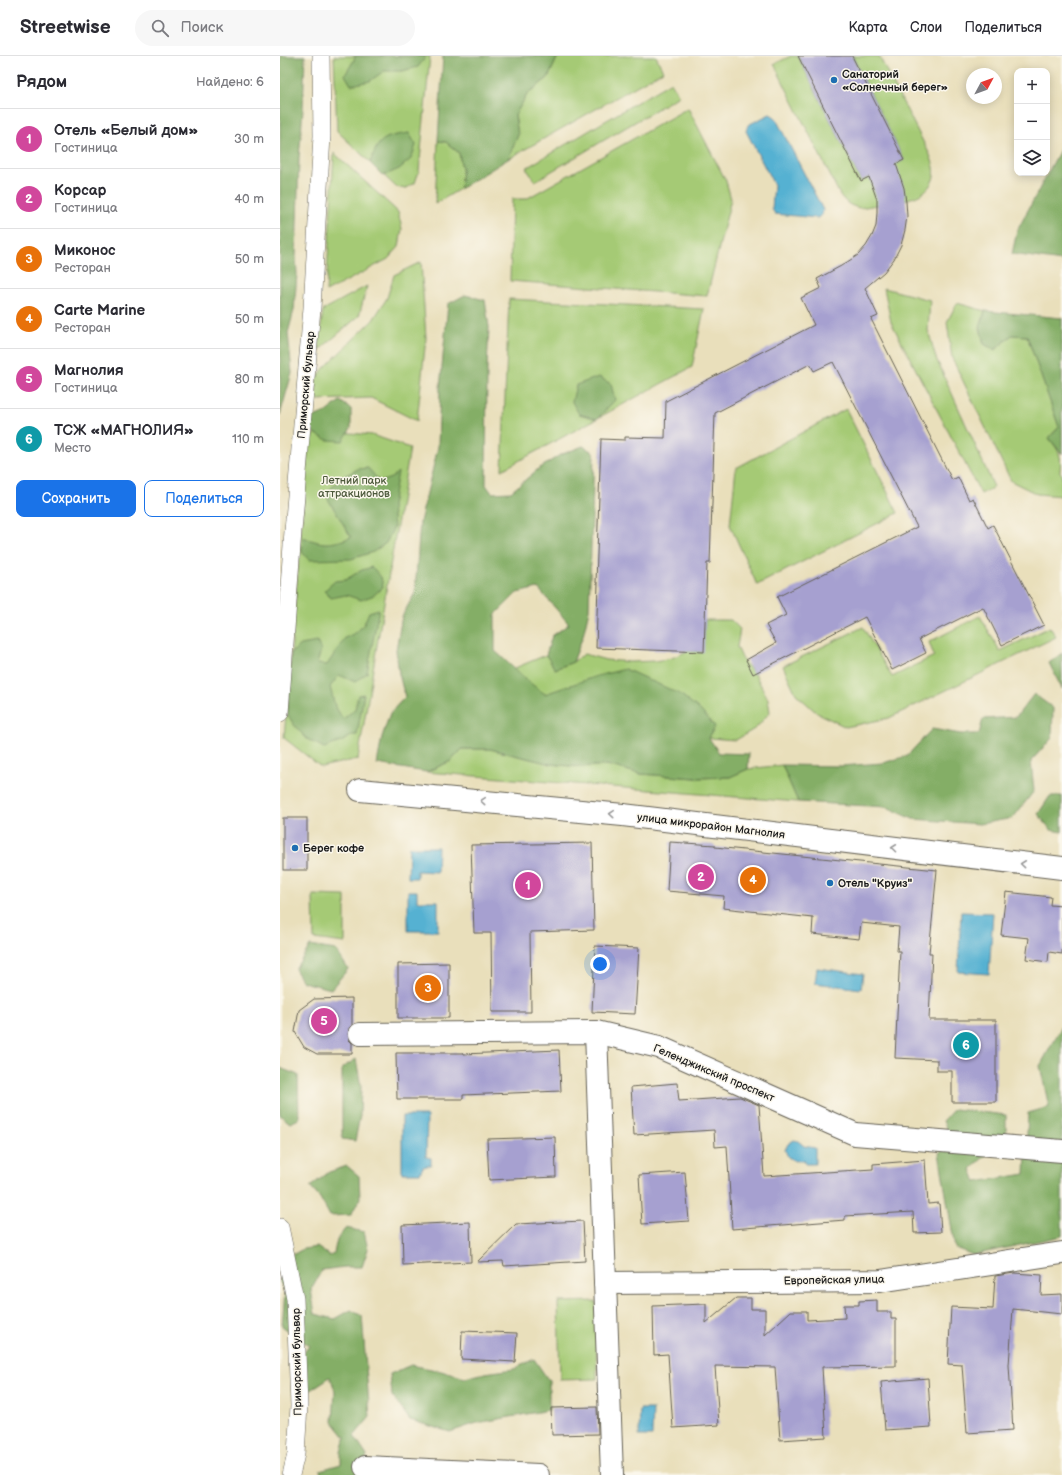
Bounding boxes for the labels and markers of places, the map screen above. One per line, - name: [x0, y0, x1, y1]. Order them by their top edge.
- place label: Санаторий «Солнечный берег»: [842, 68, 948, 94]
- marker: Санаторий «Солнечный берег»: [829, 75, 839, 85]
- place label: Берег кофе: [303, 842, 364, 855]
- marker: Берег кофе: [290, 843, 300, 853]
- pin: 2: [688, 862, 714, 892]
- pin: 4: [740, 865, 766, 895]
- pin: 1: [515, 870, 541, 900]
- place label: Отель "Круиз": [838, 877, 912, 890]
- marker: Отель "Круиз": [825, 878, 835, 888]
- pin: 3: [415, 973, 441, 1003]
- pin: 5: [311, 1006, 337, 1036]
- pin: 6: [953, 1030, 979, 1060]

